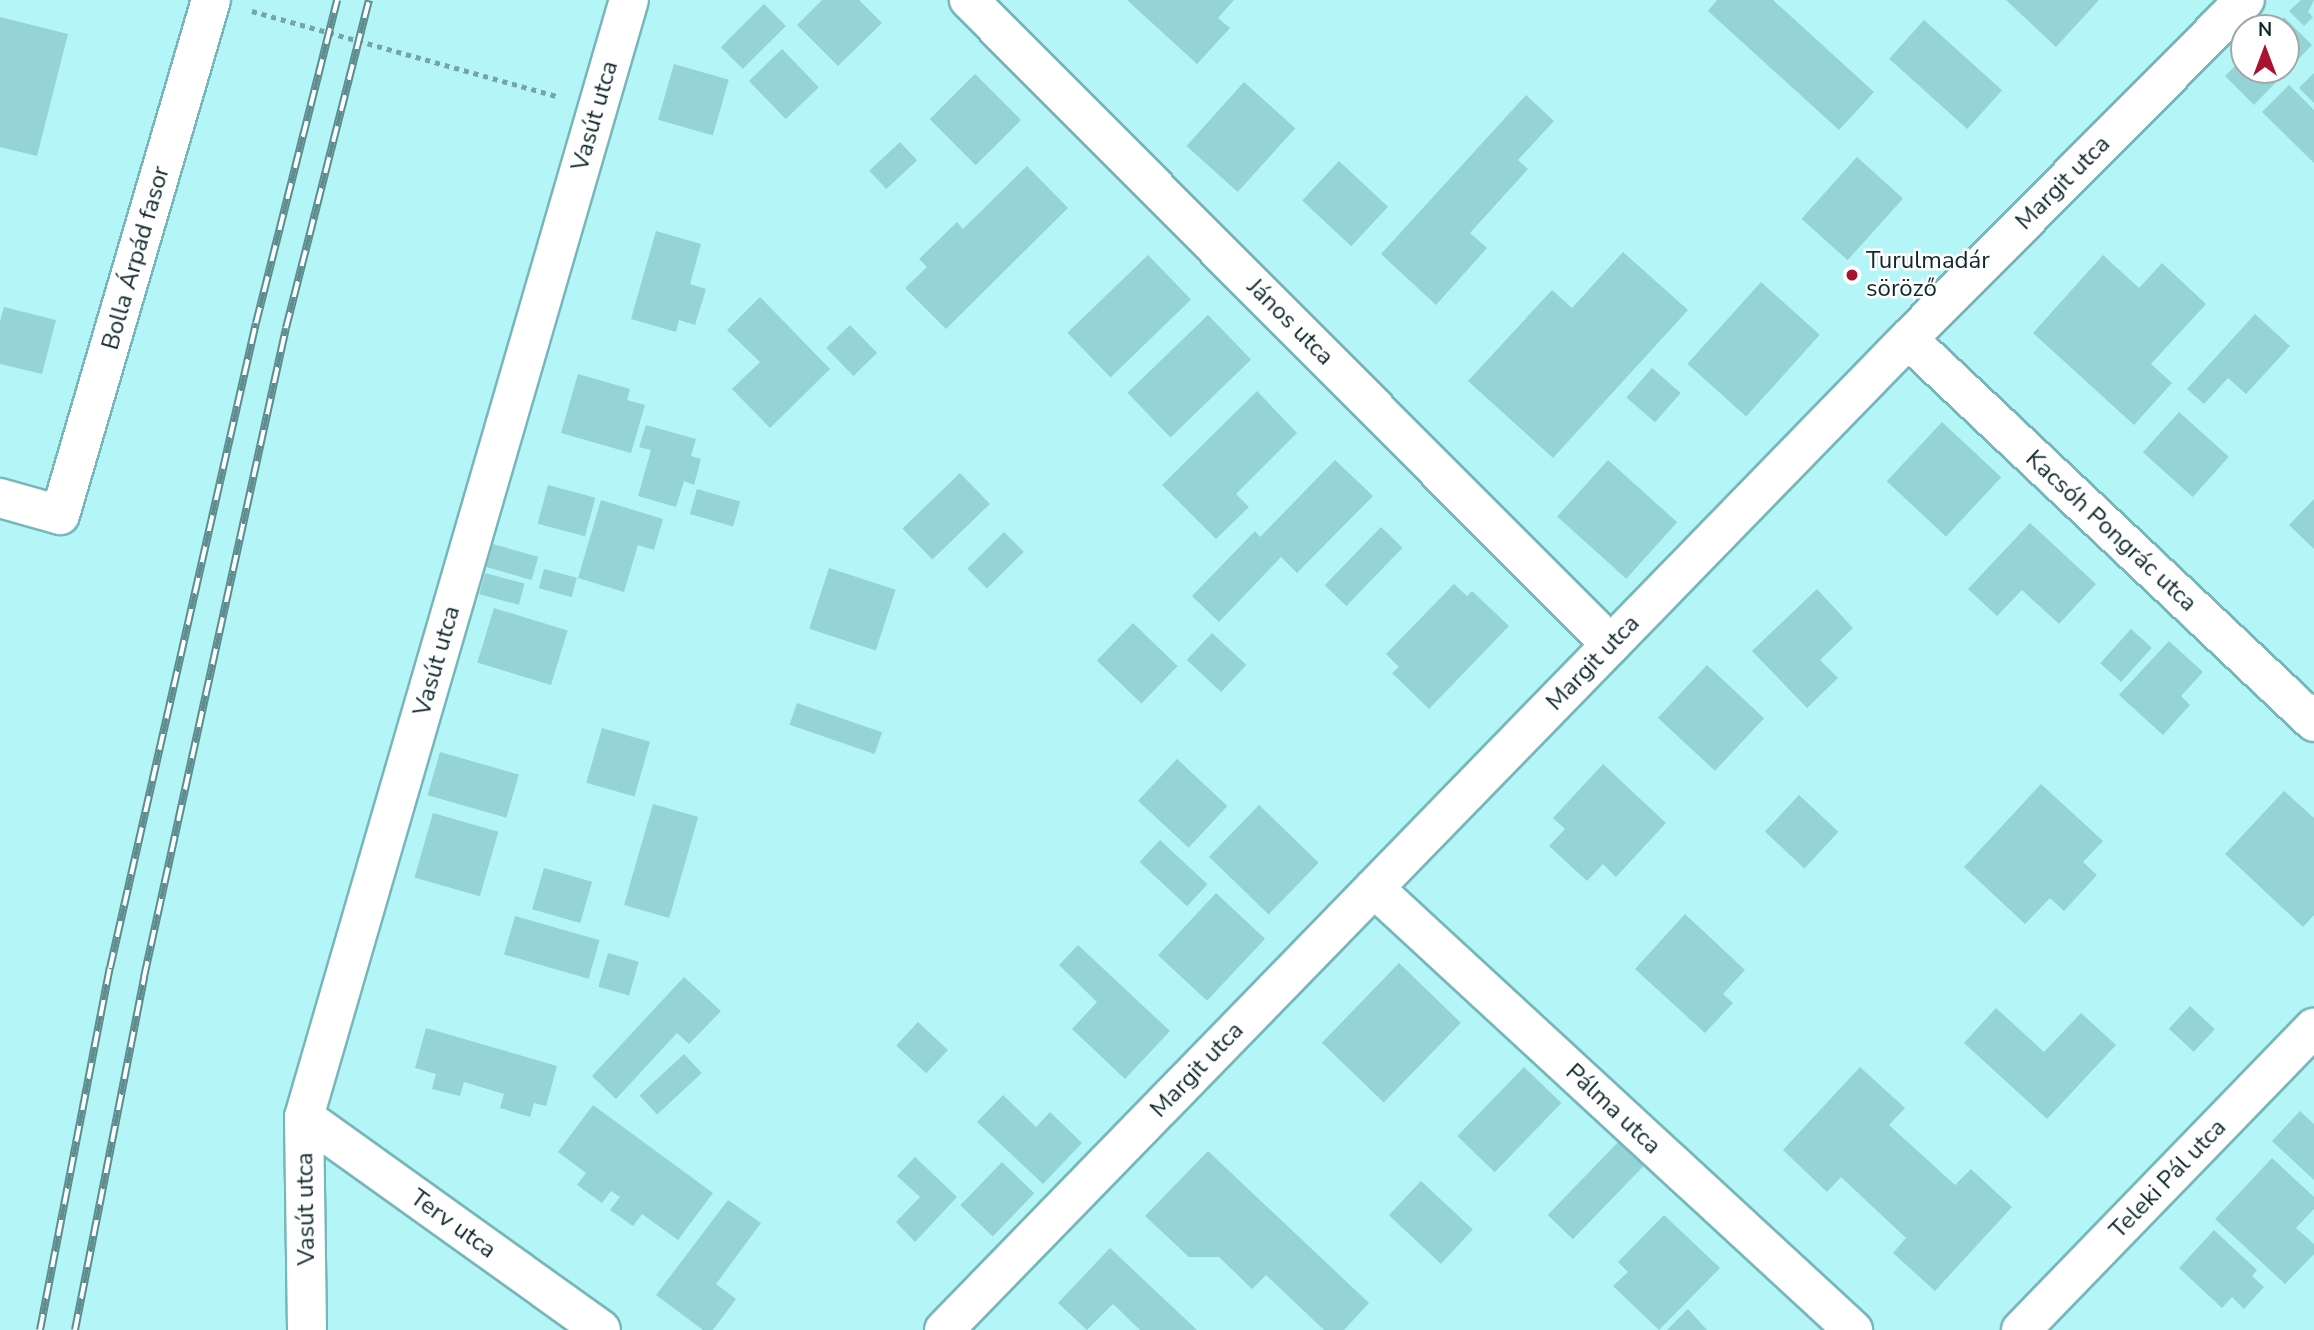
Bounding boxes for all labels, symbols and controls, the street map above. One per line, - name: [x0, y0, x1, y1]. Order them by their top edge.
- north arrow: [2230, 14, 2300, 84]
- text: N: [2258, 17, 2272, 43]
- street label: Vasút utca: [566, 58, 624, 174]
- street label: Margit utca: [2010, 130, 2116, 236]
- street label: Bolla Árpád fasor: [96, 163, 176, 353]
- place label: Turulmadár söröző: [1866, 247, 1990, 303]
- marker: Turulmadár söröző: [1844, 267, 1860, 283]
- street label: János utca: [1241, 273, 1339, 371]
- street label: Kacsóh Pongrác utca: [2020, 444, 2202, 618]
- street label: Vasút utca: [408, 603, 466, 719]
- street label: Margit utca: [1540, 609, 1646, 717]
- street label: Margit utca: [1144, 1016, 1250, 1124]
- street label: Pálma utca: [1560, 1058, 1666, 1160]
- street label: Teleki Pál utca: [2104, 1113, 2232, 1245]
- street label: Vasút utca: [291, 1152, 321, 1266]
- street label: Terv utca: [405, 1183, 501, 1265]

